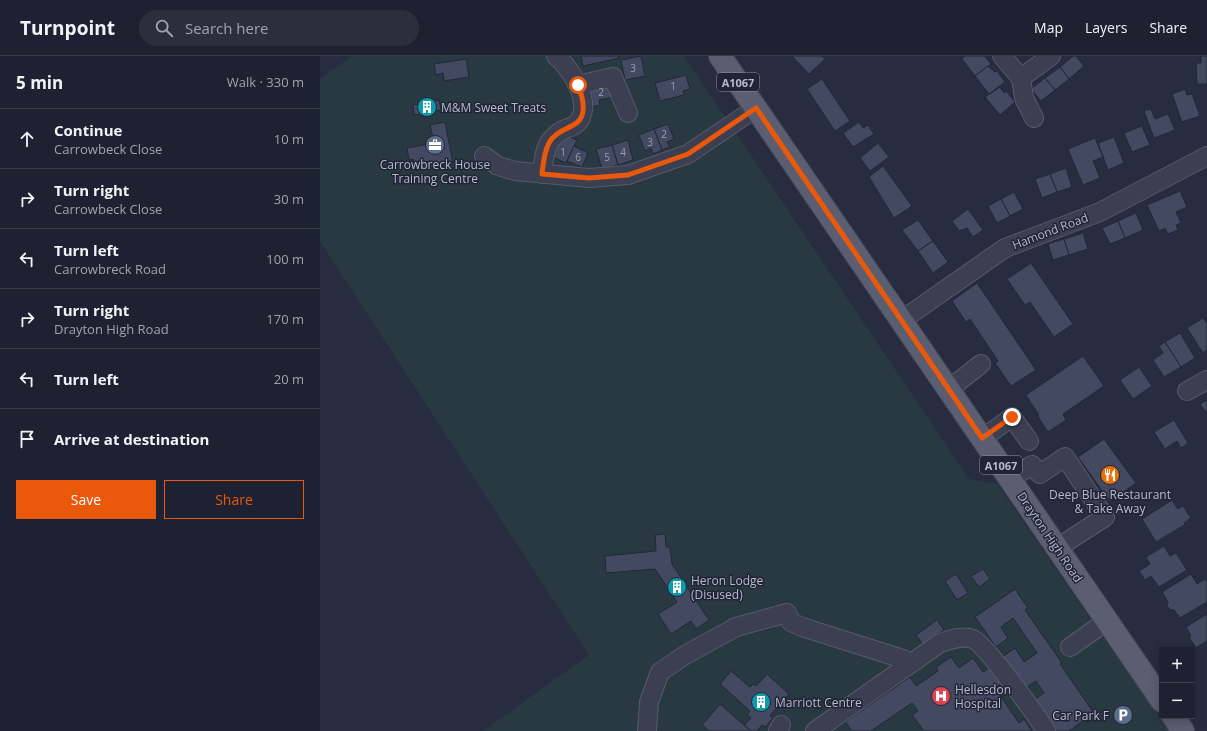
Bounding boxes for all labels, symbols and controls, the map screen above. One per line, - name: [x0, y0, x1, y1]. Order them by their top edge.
- search box: [139, 10, 419, 46]
- text: Turnpoint: [20, 15, 115, 41]
- icon: search: [153, 17, 175, 39]
- text: Search here: [185, 18, 269, 38]
- text: Map: [1034, 18, 1063, 37]
- text: Layers: [1085, 18, 1127, 37]
- text: Share: [1149, 18, 1187, 37]
- house number: 3: [630, 61, 636, 75]
- text: 5 min: [16, 71, 63, 94]
- text: Walk · 330 m: [227, 73, 304, 91]
- road number: A1067: [717, 73, 759, 91]
- route start: [569, 76, 587, 94]
- house number: 1: [670, 79, 676, 93]
- house number: 2: [598, 85, 604, 99]
- building icon: M&M Sweet Treats: [416, 96, 438, 118]
- place label: M&M Sweet Treats: [441, 99, 546, 116]
- text: Continue: [54, 120, 122, 140]
- house number: 2: [661, 127, 667, 141]
- icon: ahead: [16, 128, 38, 150]
- text: 10 m: [274, 130, 304, 148]
- office icon: Carrowbreck House Training Centre: [424, 134, 446, 156]
- house number: 3: [647, 135, 653, 149]
- text: Carrowbeck Close: [54, 140, 162, 158]
- house number: 1: [560, 145, 566, 159]
- house number: 4: [620, 145, 626, 159]
- house number: 6: [575, 150, 581, 164]
- house number: 5: [604, 150, 610, 164]
- place label: Carrowbreck House Training Centre: [380, 156, 491, 187]
- text: Turn right: [54, 180, 129, 200]
- icon: right: [16, 188, 38, 210]
- text: 30 m: [274, 190, 304, 208]
- text: Carrowbeck Close: [54, 200, 162, 218]
- street label: Hamond Road: [1009, 209, 1091, 253]
- text: Turn left: [54, 240, 119, 260]
- icon: left: [16, 248, 38, 270]
- text: 100 m: [266, 250, 304, 268]
- text: Carrowbreck Road: [54, 260, 166, 278]
- text: Turn right: [54, 300, 129, 320]
- icon: right: [16, 308, 38, 330]
- text: 170 m: [266, 310, 304, 328]
- text: Drayton High Road: [54, 320, 169, 338]
- icon: left: [16, 368, 38, 390]
- text: Turn left: [54, 369, 119, 389]
- text: 20 m: [274, 370, 304, 388]
- route end: [1003, 408, 1021, 426]
- icon: arrive: [16, 428, 38, 450]
- text: Arrive at destination: [54, 429, 209, 449]
- road number: A1067: [980, 456, 1022, 474]
- restaurant icon: Deep Blue Restaurant & Take Away: [1099, 464, 1121, 486]
- button: Save: [16, 480, 156, 519]
- button: Share: [164, 480, 304, 519]
- place label: Deep Blue Restaurant & Take Away: [1049, 486, 1171, 517]
- street label: Drayton High Road: [1013, 488, 1087, 586]
- place label: Heron Lodge (Disused): [691, 572, 764, 603]
- building icon: Heron Lodge (Disused): [666, 576, 688, 598]
- map controls: [1159, 647, 1195, 719]
- button: +: [1159, 647, 1195, 683]
- place label: Hellesdon Hospital: [955, 681, 1011, 712]
- button: −: [1159, 683, 1195, 719]
- hospital icon: Hellesdon Hospital: [930, 685, 952, 707]
- building icon: Marriott Centre: [750, 691, 772, 713]
- place label: Marriott Centre: [775, 694, 862, 711]
- parking icon: Car Park F: [1112, 704, 1134, 726]
- place label: Car Park F: [1052, 707, 1109, 724]

